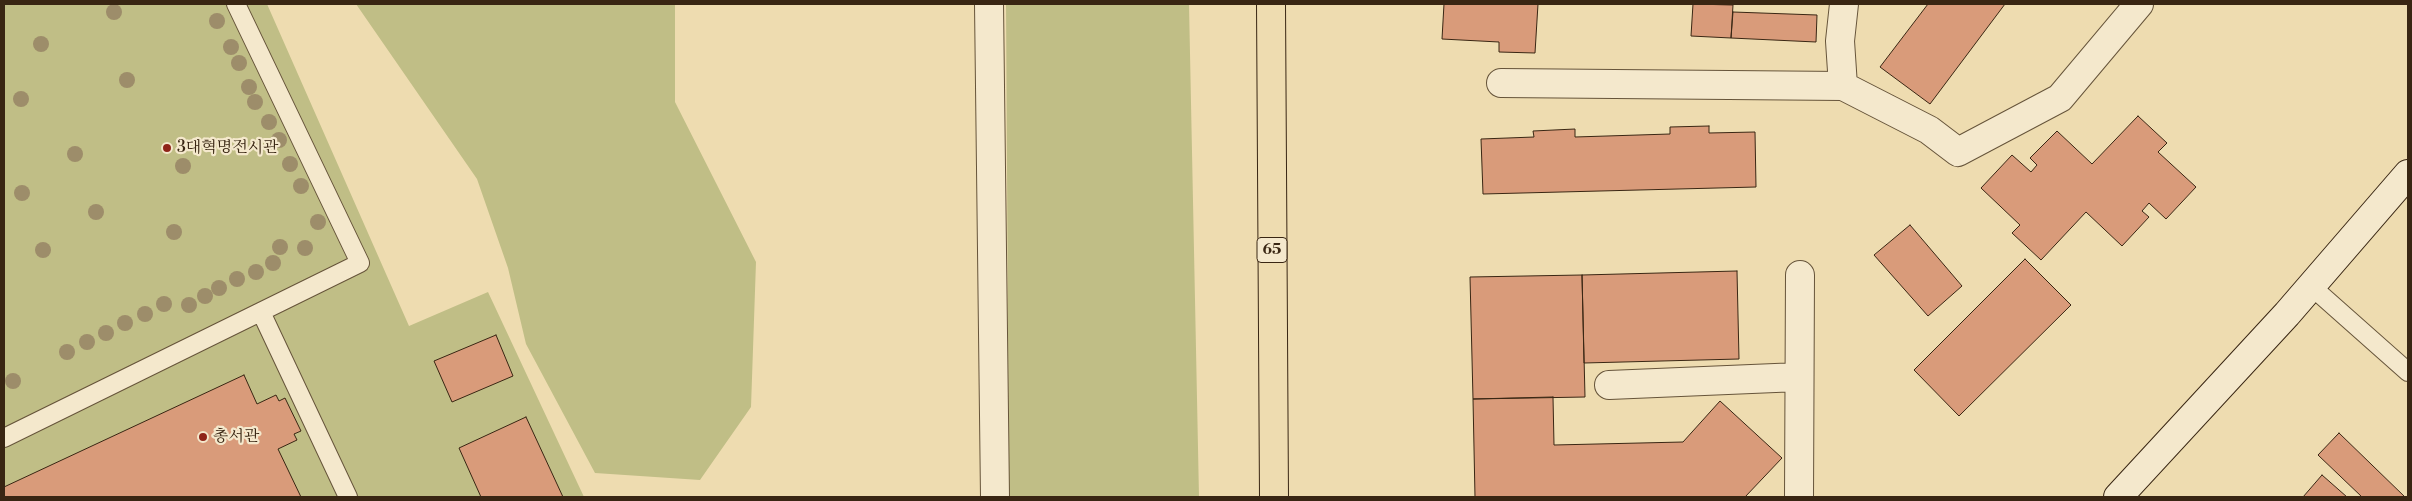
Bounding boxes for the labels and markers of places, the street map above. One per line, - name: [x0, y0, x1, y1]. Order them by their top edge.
- place label: 3대혁명전시관: [177, 138, 279, 158]
- marker: 3대혁명전시관: [161, 142, 173, 154]
- place label: 총서관: [213, 427, 259, 447]
- marker: 총서관: [197, 431, 209, 443]

